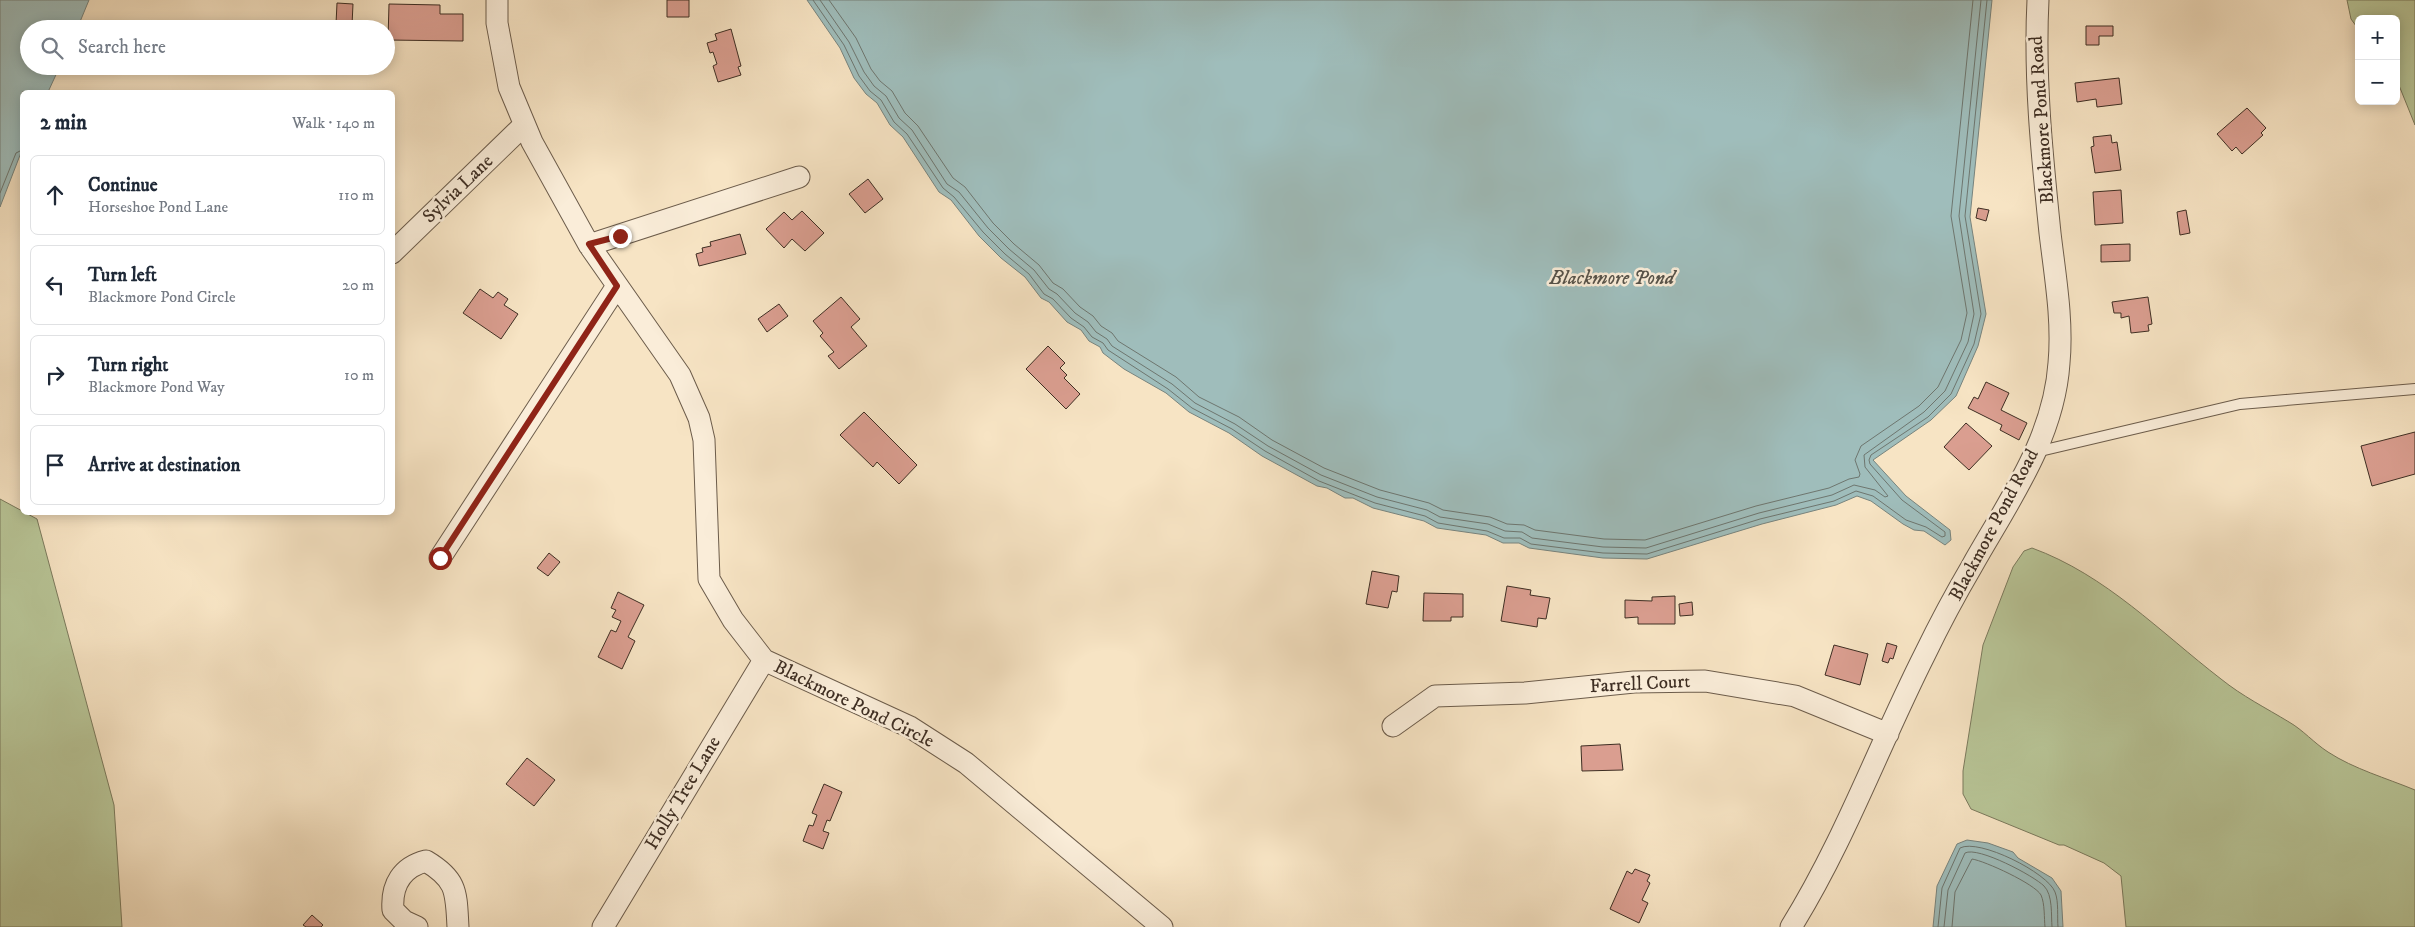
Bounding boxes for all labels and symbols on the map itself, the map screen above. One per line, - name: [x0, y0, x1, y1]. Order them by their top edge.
- street label: Blackmore Pond Road: [2025, 35, 2059, 205]
- street label: Sylvia Lane: [418, 150, 498, 228]
- route end: [609, 225, 632, 248]
- water label: Blackmore Pond: [1549, 266, 1678, 291]
- street label: Blackmore Pond Road: [1944, 445, 2044, 605]
- route start: [429, 547, 452, 570]
- street label: Blackmore Pond Circle: [770, 655, 938, 753]
- street label: Farrell Court: [1589, 670, 1691, 698]
- street label: Holly Tree Lane: [640, 732, 726, 854]

